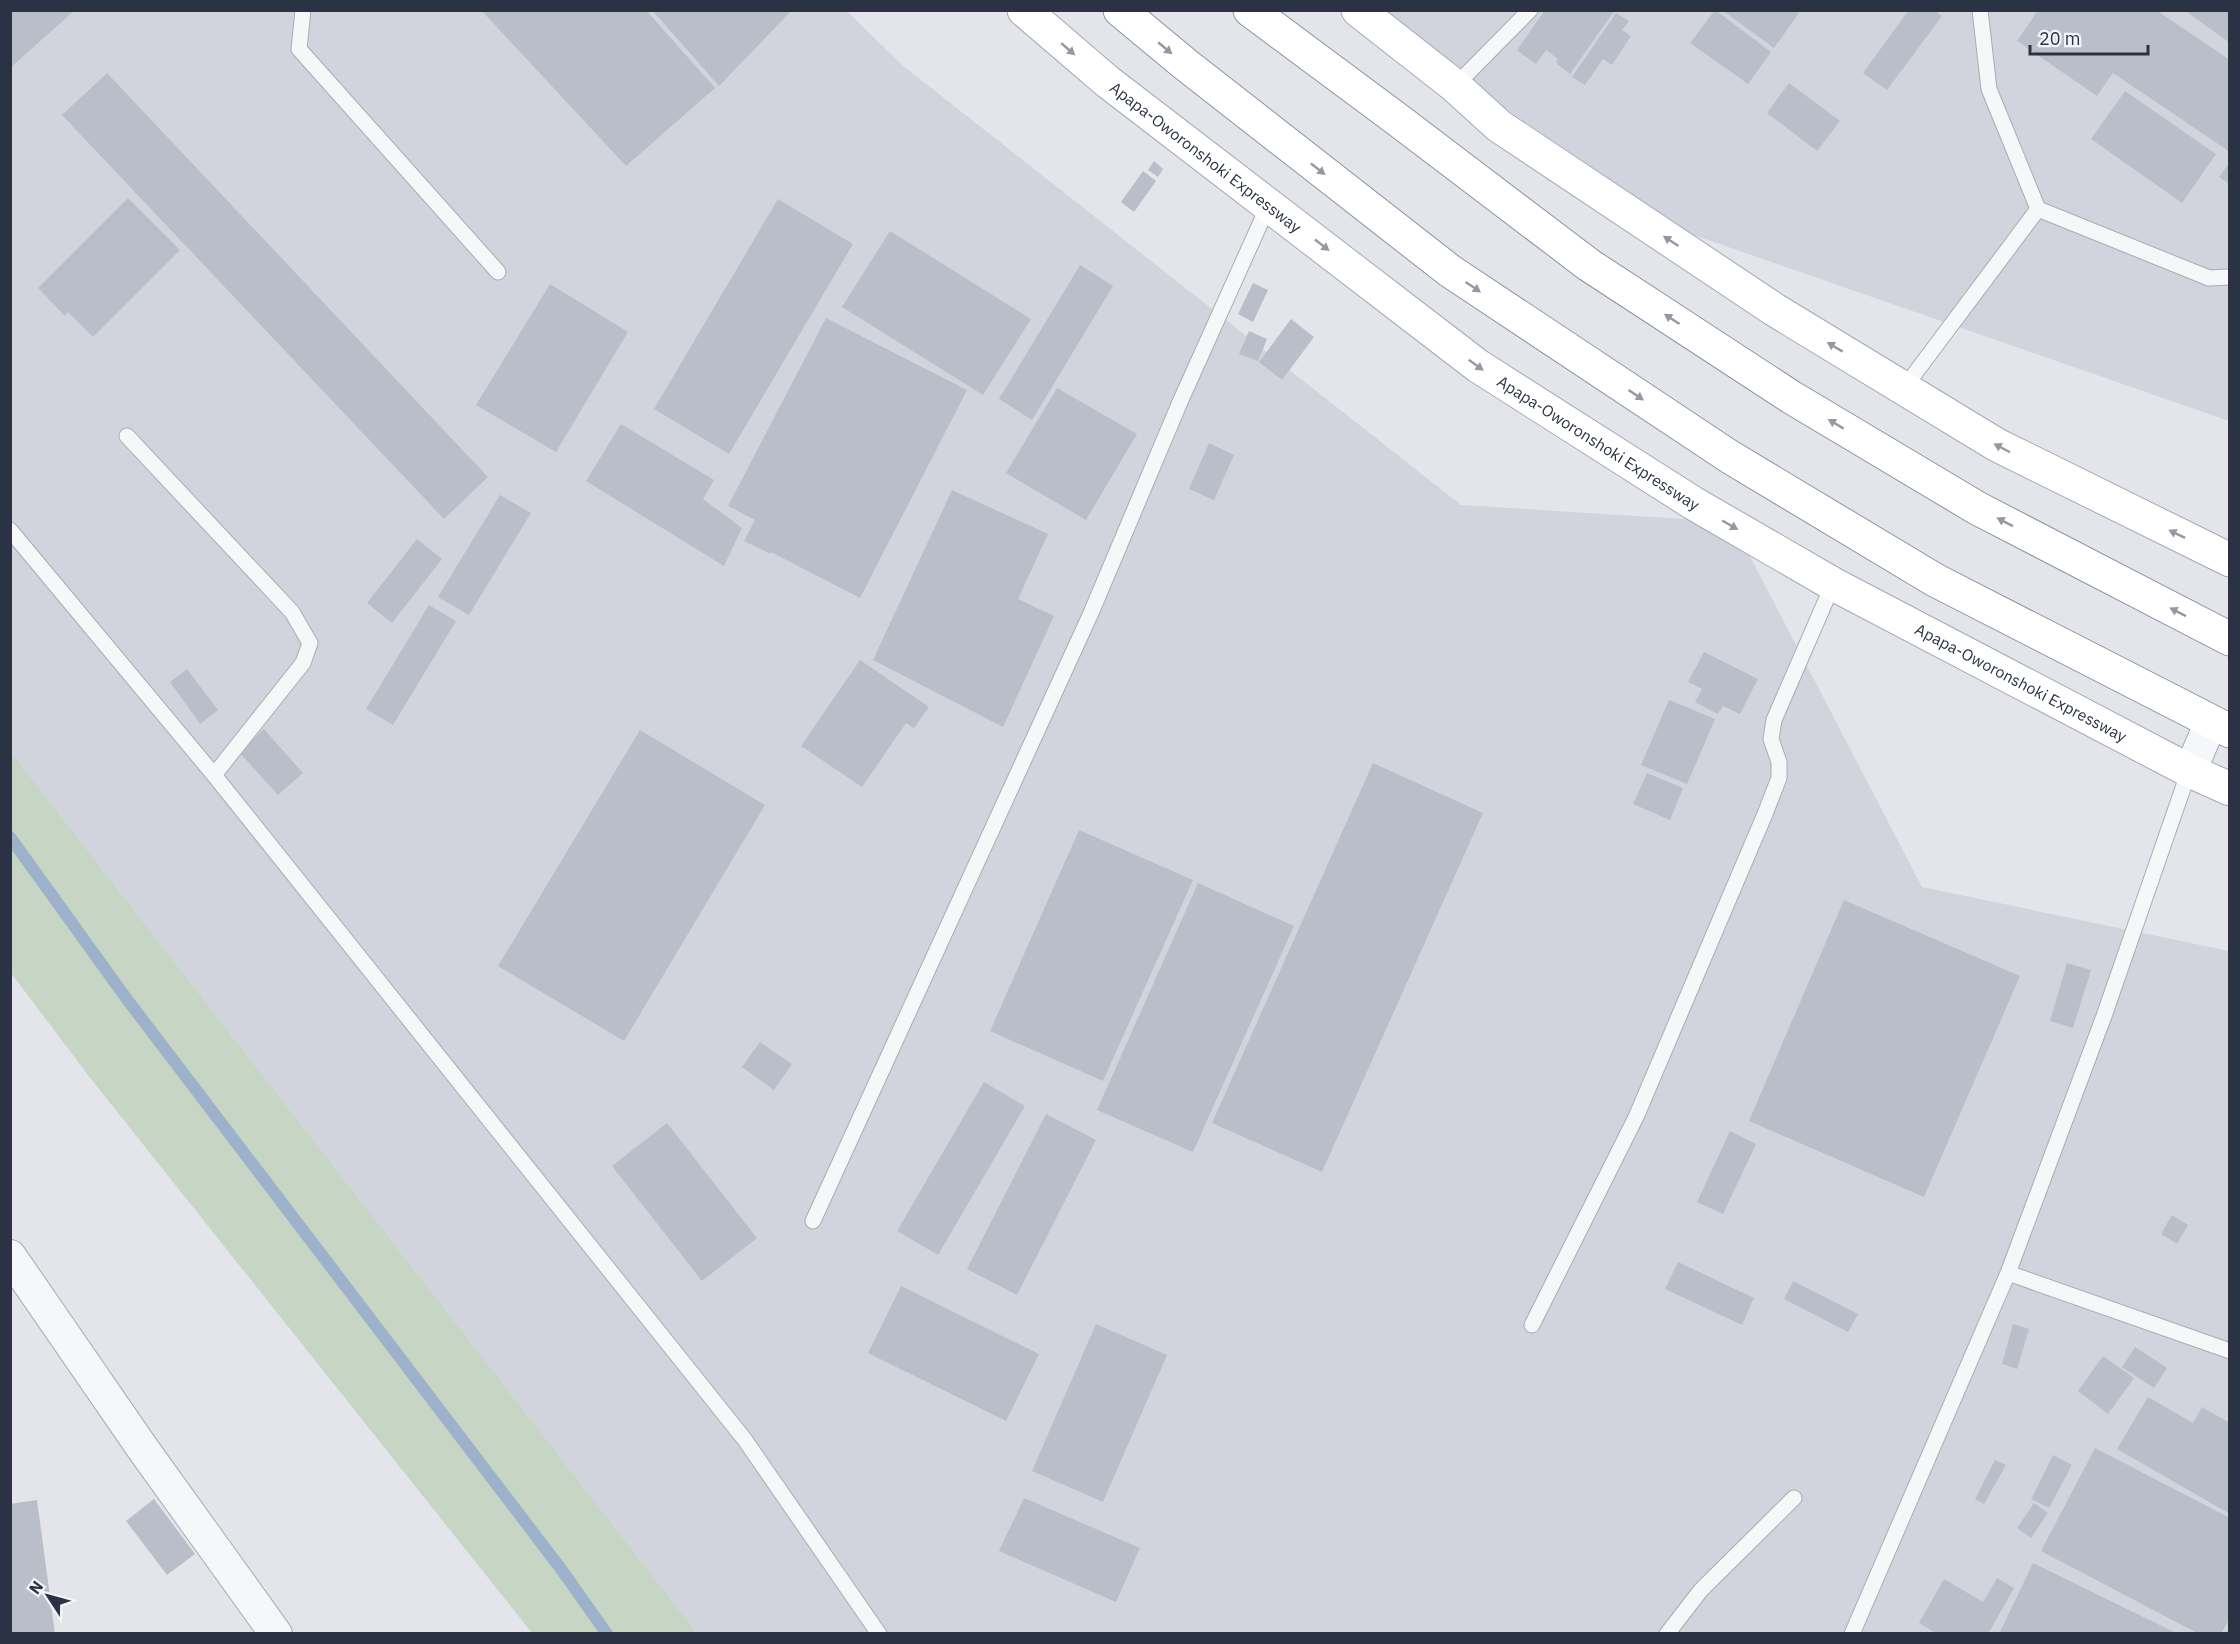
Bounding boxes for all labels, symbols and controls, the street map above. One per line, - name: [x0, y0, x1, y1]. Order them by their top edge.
- scale bar: [2030, 18, 2148, 56]
- text: 20 m: [2039, 27, 2081, 50]
- one-way arrow: [1157, 41, 1172, 54]
- one-way arrow: [1060, 42, 1076, 55]
- street label: Apapa-Oworonshoki Expressway: [1106, 77, 1306, 237]
- one-way arrow: [1311, 162, 1326, 174]
- one-way arrow: [1663, 236, 1680, 247]
- one-way arrow: [1314, 239, 1330, 252]
- one-way arrow: [1465, 281, 1481, 293]
- one-way arrow: [1664, 313, 1680, 325]
- one-way arrow: [1827, 341, 1843, 352]
- one-way arrow: [1468, 359, 1484, 371]
- street label: Apapa-Oworonshoki Expressway: [1494, 371, 1703, 515]
- one-way arrow: [1628, 389, 1644, 400]
- one-way arrow: [1827, 419, 1844, 429]
- one-way arrow: [1994, 443, 2011, 452]
- one-way arrow: [1996, 517, 2013, 527]
- one-way arrow: [1722, 519, 1738, 530]
- one-way arrow: [2168, 529, 2185, 539]
- one-way arrow: [2169, 607, 2186, 617]
- street label: Apapa-Oworonshoki Expressway: [1912, 619, 2130, 746]
- north arrow: [18, 1566, 78, 1626]
- text: N: [24, 1577, 47, 1598]

